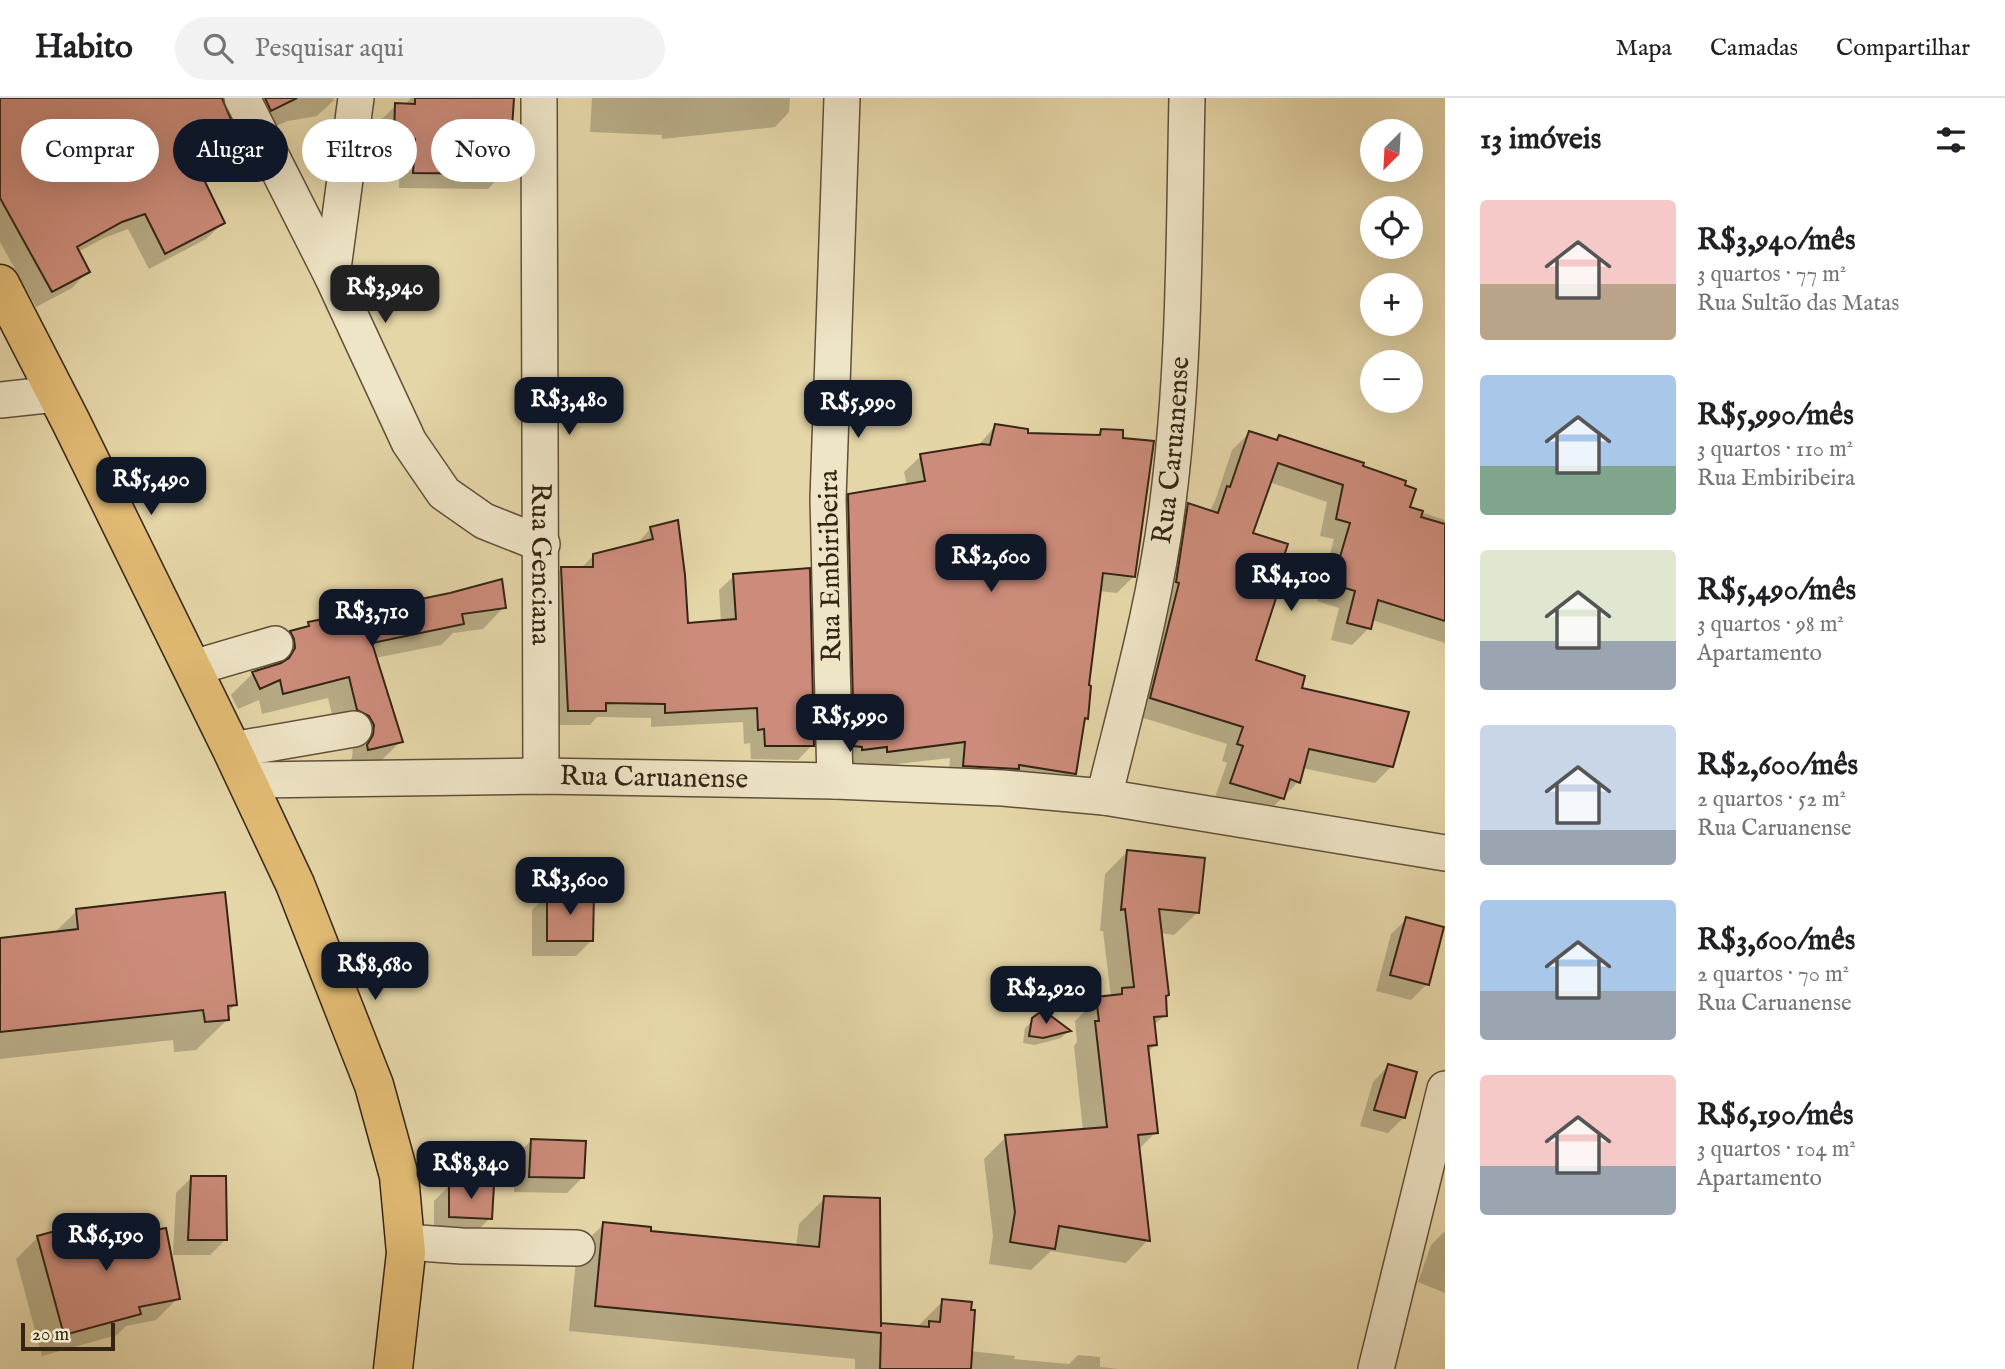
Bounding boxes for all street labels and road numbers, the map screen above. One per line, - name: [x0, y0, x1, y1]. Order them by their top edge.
- street label: Rua Caruanense: [1145, 355, 1198, 546]
- street label: Rua Embiribeira: [812, 469, 850, 663]
- street label: Rua Genciana: [523, 483, 558, 646]
- street label: Rua Caruanense: [559, 759, 749, 797]

